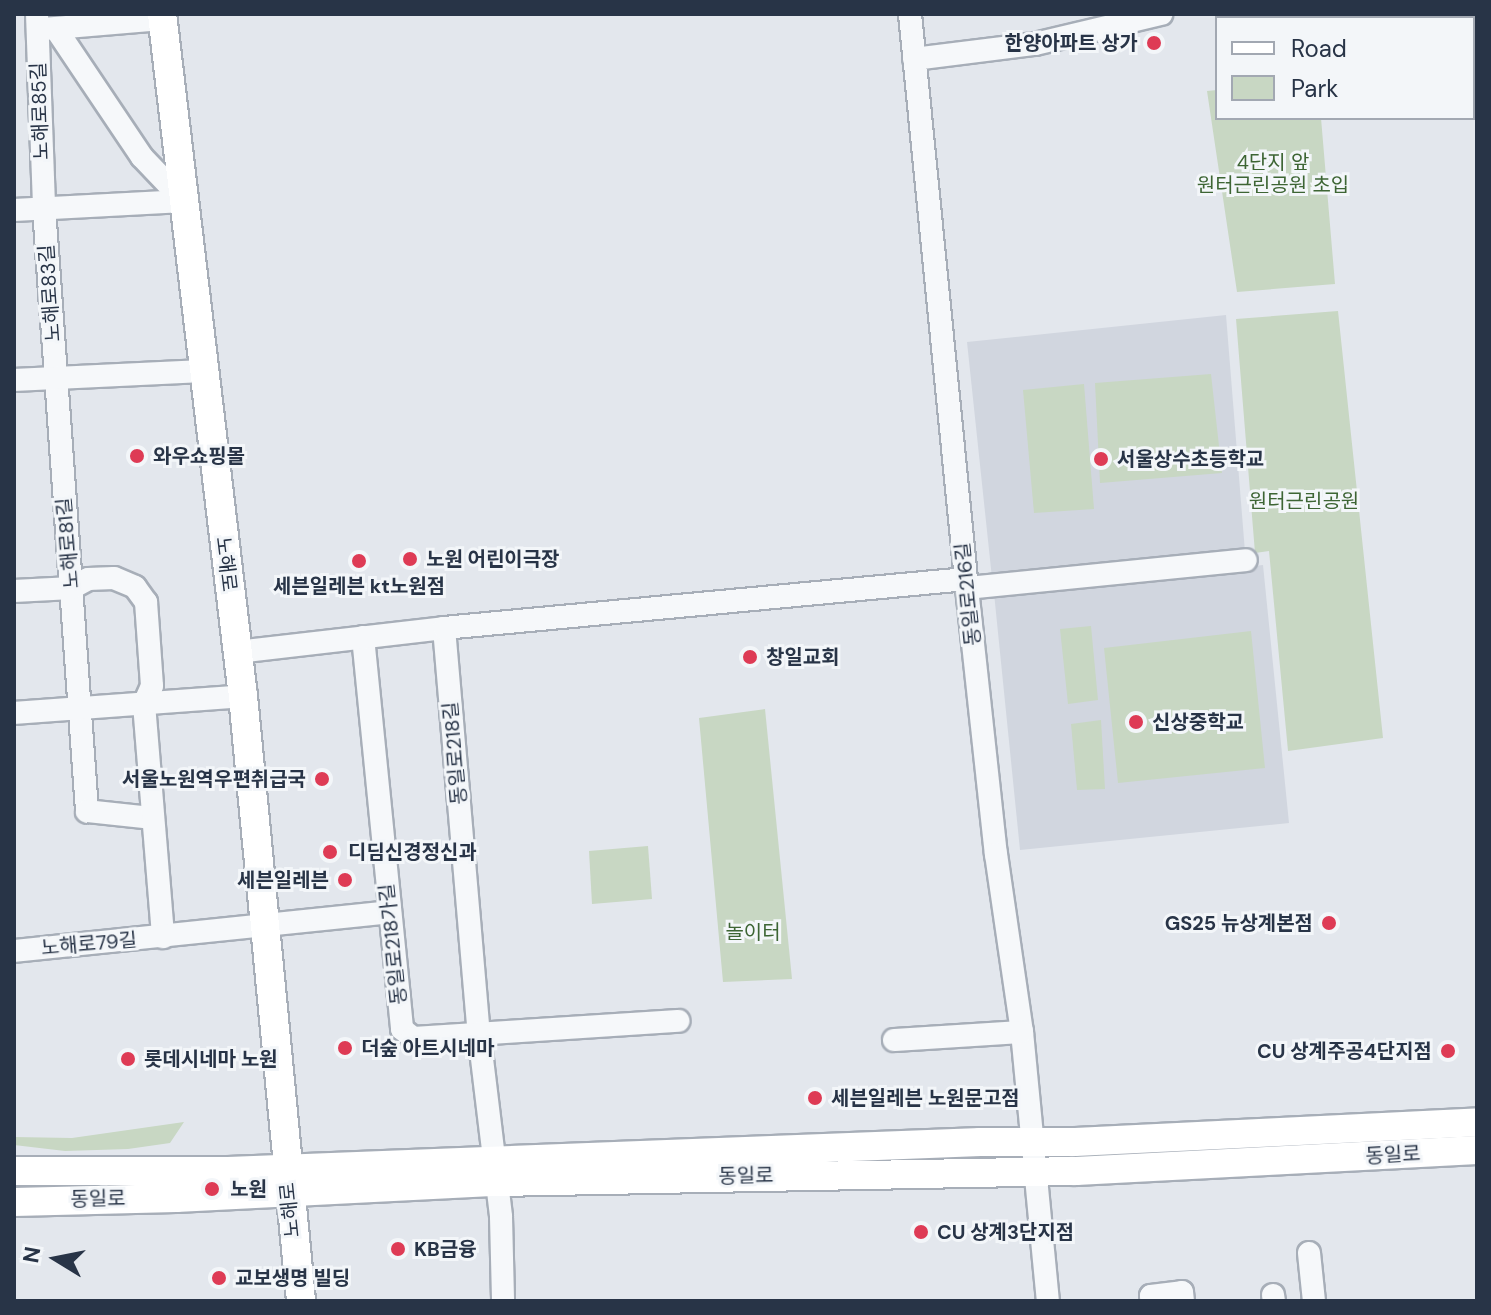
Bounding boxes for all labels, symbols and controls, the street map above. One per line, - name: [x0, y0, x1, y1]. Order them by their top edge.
- legend: [1215, 16, 1475, 120]
- place label: 한양아파트 상가: [1005, 31, 1138, 55]
- text: Road: [1291, 33, 1347, 64]
- marker: 한양아파트 상가: [1145, 34, 1163, 52]
- street label: 노해로85길: [26, 62, 54, 160]
- text: Park: [1291, 73, 1338, 104]
- park label: 4단지 앞 원터근린공원 초입: [1197, 150, 1349, 197]
- street label: 노해로83길: [35, 243, 65, 343]
- place label: 와우쇼핑몰: [153, 444, 245, 468]
- marker: 와우쇼핑몰: [128, 447, 146, 465]
- place label: 서울상수초등학교: [1117, 447, 1264, 471]
- marker: 서울상수초등학교: [1092, 450, 1110, 468]
- park label: 원터근린공원: [1249, 489, 1359, 513]
- street label: 노해로81길: [52, 496, 84, 590]
- street label: 노해로: [211, 535, 241, 593]
- street label: 동일로216길: [951, 541, 985, 647]
- place label: 노원 어린이극장: [426, 547, 559, 571]
- marker: 노원 어린이극장: [401, 550, 419, 568]
- marker: 세븐일레븐 kt노원점: [350, 552, 368, 570]
- place label: 세븐일레븐 kt노원점: [273, 574, 445, 598]
- place label: 창일교회: [766, 645, 840, 669]
- marker: 창일교회: [741, 648, 759, 666]
- street label: 동일로218길: [439, 700, 471, 806]
- place label: 신상중학교: [1152, 710, 1244, 734]
- marker: 신상중학교: [1127, 713, 1145, 731]
- place label: 서울노원역우편취급국: [122, 767, 306, 791]
- marker: 서울노원역우편취급국: [313, 770, 331, 788]
- place label: 디딤신경정신과: [348, 840, 477, 864]
- marker: 디딤신경정신과: [319, 841, 341, 863]
- place label: 세븐일레븐: [237, 868, 329, 892]
- marker: 세븐일레븐: [336, 871, 354, 889]
- street label: 동일로218가길: [375, 882, 411, 1006]
- place label: GS25 뉴상계본점: [1165, 911, 1313, 935]
- marker: GS25 뉴상계본점: [1320, 914, 1338, 932]
- park label: 놀이터: [725, 920, 781, 944]
- street label: 노해로79길: [40, 928, 138, 960]
- place label: 더숲 아트시네마: [361, 1036, 494, 1060]
- marker: 더숲 아트시네마: [336, 1039, 354, 1057]
- place label: CU 상계주공4단지점: [1257, 1039, 1432, 1063]
- marker: CU 상계주공4단지점: [1439, 1042, 1457, 1060]
- place label: 롯데시네마 노원: [144, 1047, 277, 1071]
- marker: 롯데시네마 노원: [119, 1050, 137, 1068]
- place label: 세븐일레븐 노원문고점: [831, 1086, 1020, 1110]
- marker: 세븐일레븐 노원문고점: [806, 1089, 824, 1107]
- street label: 동일로: [1365, 1142, 1421, 1168]
- street label: 동일로: [718, 1164, 774, 1188]
- place label: 노원: [230, 1177, 267, 1201]
- marker: 노원: [201, 1178, 223, 1200]
- street label: 노해로: [275, 1181, 305, 1239]
- street label: 동일로: [70, 1187, 126, 1211]
- north arrow: [16, 1219, 96, 1299]
- place label: CU 상계3단지점: [937, 1220, 1074, 1244]
- marker: CU 상계3단지점: [912, 1223, 930, 1241]
- place label: KB금융: [414, 1237, 477, 1261]
- marker: KB금융: [389, 1240, 407, 1258]
- text: N: [16, 1244, 48, 1265]
- place label: 교보생명 빌딩: [235, 1266, 350, 1290]
- marker: 교보생명 빌딩: [210, 1269, 228, 1287]

